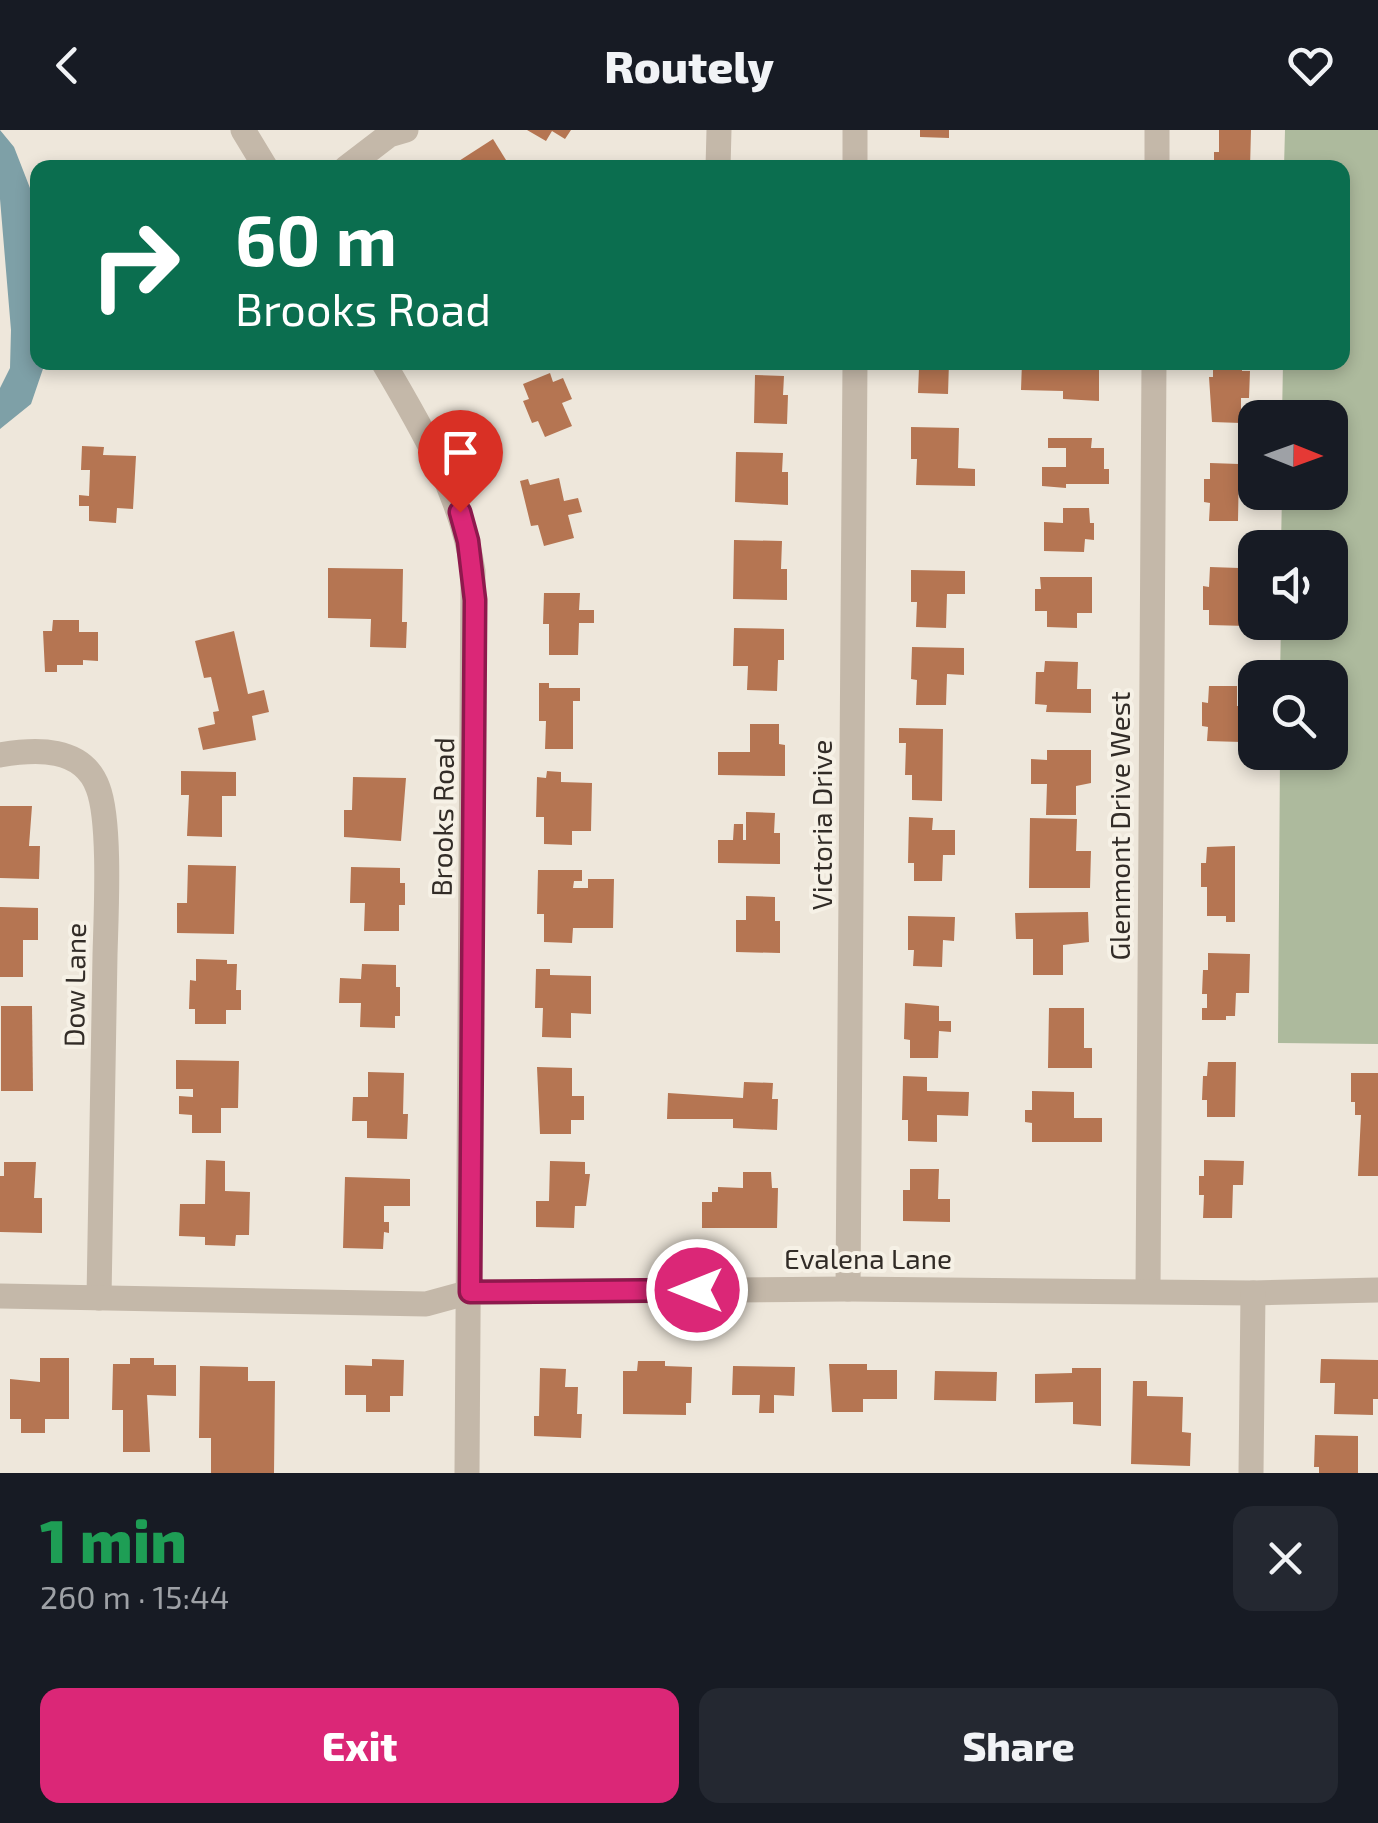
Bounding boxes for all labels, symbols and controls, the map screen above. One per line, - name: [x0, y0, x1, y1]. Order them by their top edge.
- icon: back: [40, 38, 95, 93]
- text: Routely: [604, 38, 774, 92]
- icon: heart: [1283, 38, 1338, 93]
- text: 60 m: [235, 196, 397, 280]
- icon: right: [70, 200, 200, 330]
- text: Brooks Road: [235, 281, 491, 335]
- north arrow: [1238, 400, 1348, 510]
- map controls: [1238, 400, 1348, 770]
- pin: [418, 410, 503, 513]
- icon: arrive: [433, 425, 488, 480]
- button: sound: [1238, 530, 1348, 640]
- button: search: [1238, 660, 1348, 770]
- street label: Glenmont Drive West: [1102, 691, 1136, 961]
- street label: Brooks Road: [424, 737, 460, 897]
- street label: Victoria Drive: [804, 740, 838, 910]
- street label: Dow Lane: [56, 923, 92, 1047]
- position arrow: [645, 1238, 749, 1342]
- street label: Evalena Lane: [784, 1241, 952, 1275]
- text: 1 min: [40, 1503, 187, 1575]
- button: close: [1233, 1506, 1338, 1611]
- text: 260 m · 15:44: [40, 1577, 229, 1615]
- button: Exit: [40, 1688, 679, 1803]
- button: Share: [699, 1688, 1338, 1803]

